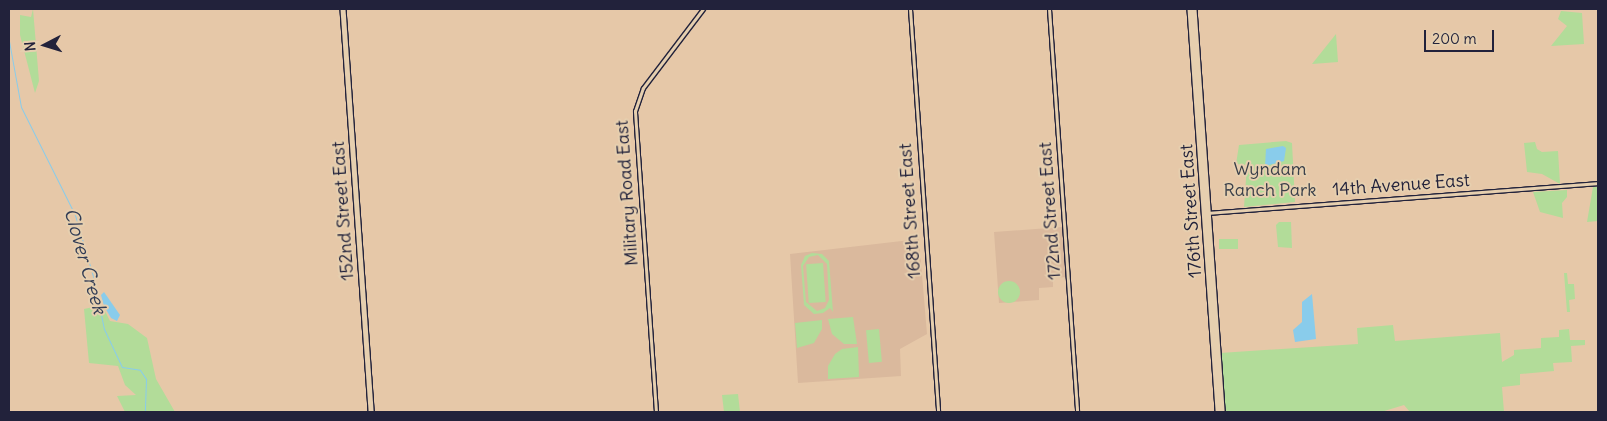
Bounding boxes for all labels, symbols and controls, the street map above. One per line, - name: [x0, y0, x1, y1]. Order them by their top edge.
- north arrow: [20, 20, 70, 70]
- scale bar: [1427, 20, 1497, 52]
- text: 200 m: [1432, 29, 1477, 48]
- text: N: [21, 41, 39, 52]
- street label: Military Road East: [611, 119, 643, 267]
- street label: 152nd Street East: [327, 141, 359, 281]
- street label: 172nd Street East: [1034, 141, 1066, 281]
- street label: 168th Street East: [894, 143, 926, 279]
- street label: 176th Street East: [1176, 143, 1206, 279]
- park label: Wyndam Ranch Park: [1223, 159, 1317, 202]
- street label: 14th Avenue East: [1332, 169, 1470, 201]
- water label: Clover Creek: [59, 206, 111, 316]

